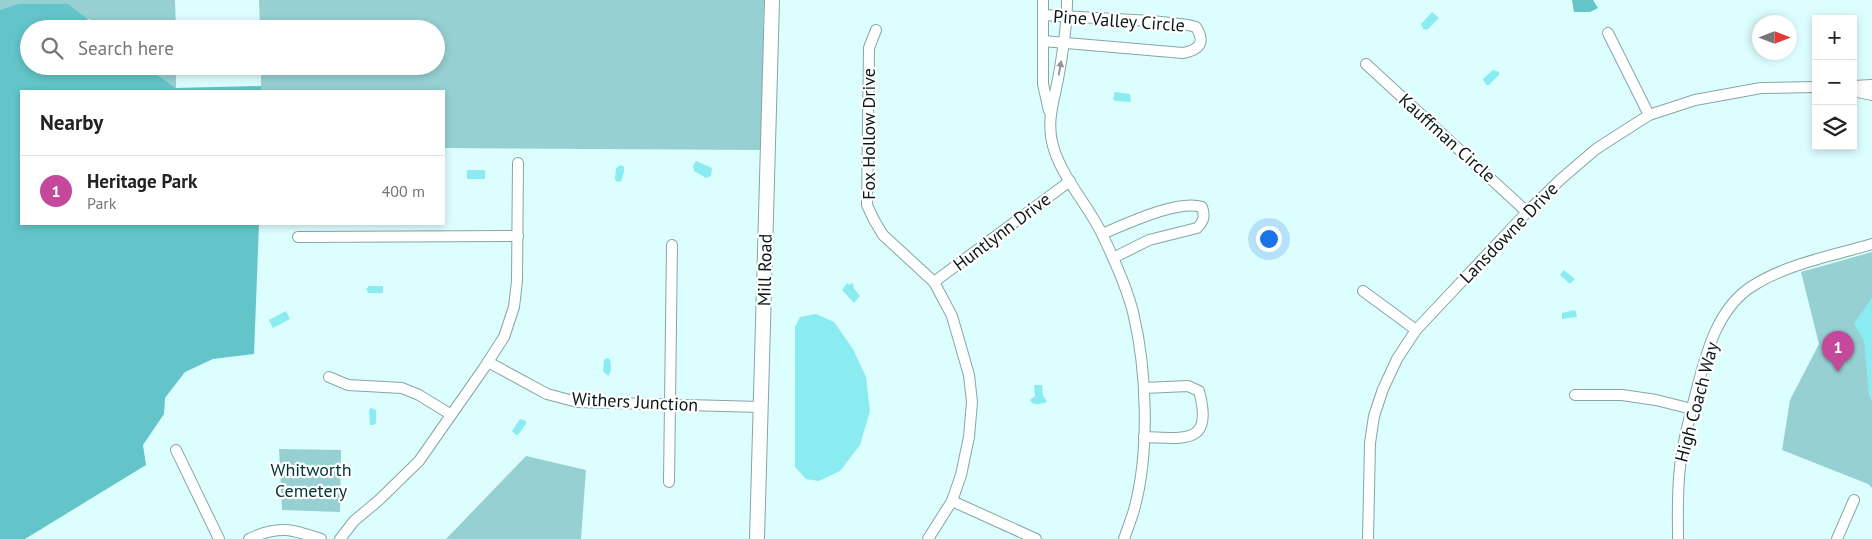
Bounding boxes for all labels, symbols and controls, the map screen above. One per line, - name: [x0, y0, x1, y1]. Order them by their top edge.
- street label: Pine Valley Circle: [1052, 4, 1186, 37]
- north arrow: [1752, 15, 1797, 60]
- map controls: [1812, 15, 1857, 150]
- button: +: [1812, 15, 1857, 60]
- search box: [20, 20, 445, 75]
- icon: search: [38, 34, 66, 62]
- text: Search here: [78, 36, 174, 60]
- one-way arrow: [1056, 60, 1064, 76]
- button: −: [1812, 60, 1857, 105]
- street label: Fox Hollow Drive: [857, 68, 880, 200]
- street label: Kauffman Circle: [1394, 88, 1501, 187]
- button: layers: [1812, 105, 1857, 150]
- text: Nearby: [40, 109, 103, 136]
- text: Heritage Park: [87, 169, 197, 193]
- street label: Lansdowne Drive: [1455, 177, 1563, 288]
- text: 1: [51, 181, 61, 201]
- text: 400 m: [382, 181, 425, 201]
- street label: Huntlynn Drive: [948, 187, 1055, 276]
- text: Park: [87, 193, 116, 213]
- your location: [1256, 226, 1282, 252]
- street label: Mill Road: [752, 234, 777, 306]
- pin: 1: [1822, 331, 1854, 372]
- street label: High Coach Way: [1669, 339, 1724, 464]
- street label: Withers Junction: [571, 387, 699, 416]
- park label: Whitworth Cemetery: [271, 458, 351, 502]

